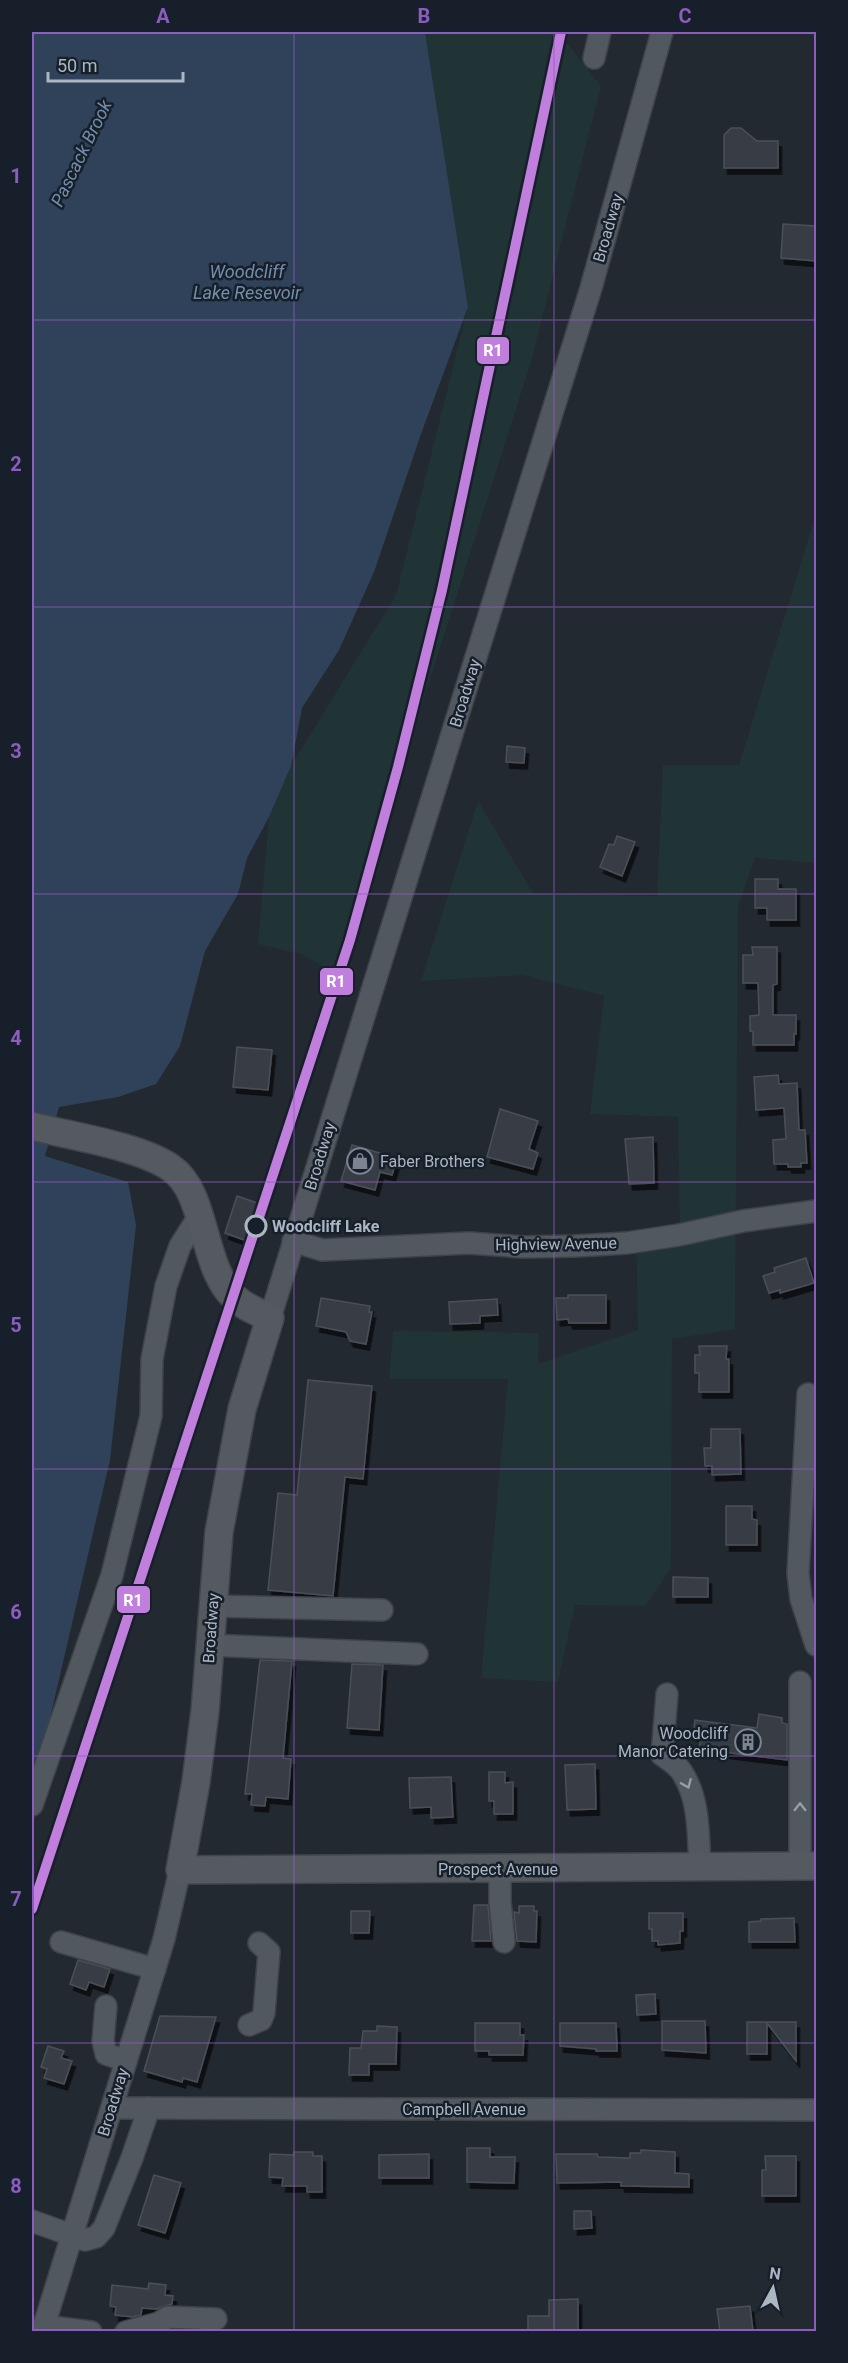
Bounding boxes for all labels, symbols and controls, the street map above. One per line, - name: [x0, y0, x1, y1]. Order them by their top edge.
- text: A: [156, 4, 170, 28]
- text: B: [418, 4, 430, 28]
- text: C: [678, 4, 692, 28]
- scale bar: [48, 45, 183, 83]
- text: 50 m: [57, 55, 97, 76]
- water label: Pascack Brook: [46, 95, 116, 210]
- text: 1: [10, 164, 22, 188]
- street label: Broadway: [589, 191, 627, 264]
- water label: Woodcliff Lake Resevoir: [193, 261, 302, 303]
- line badge: R1: [476, 336, 510, 365]
- text: R1: [483, 341, 503, 360]
- text: 2: [10, 452, 22, 476]
- street label: Broadway: [446, 656, 484, 729]
- text: 3: [10, 739, 22, 763]
- line badge: R1: [319, 967, 354, 996]
- text: R1: [326, 972, 346, 991]
- text: 4: [10, 1026, 22, 1050]
- street label: Broadway: [301, 1119, 339, 1192]
- shop icon: Faber Brothers: [345, 1146, 375, 1176]
- place label: Faber Brothers: [380, 1152, 485, 1171]
- marker: Woodcliff Lake: [245, 1215, 267, 1237]
- place label: Woodcliff Lake: [272, 1217, 380, 1236]
- street label: Highview Avenue: [495, 1233, 617, 1255]
- text: 5: [10, 1313, 22, 1337]
- line badge: R1: [116, 1585, 151, 1614]
- text: R1: [123, 1591, 143, 1610]
- street label: Broadway: [199, 1592, 223, 1664]
- text: 6: [10, 1600, 22, 1624]
- place label: Woodcliff Manor Catering: [618, 1724, 728, 1761]
- building icon: Woodcliff Manor Catering: [733, 1727, 763, 1757]
- one-way arrow: [680, 1777, 692, 1788]
- one-way arrow: [794, 1803, 806, 1812]
- street label: Prospect Avenue: [438, 1860, 558, 1879]
- text: 7: [10, 1887, 22, 1911]
- street label: Broadway: [94, 2065, 132, 2138]
- street label: Campbell Avenue: [402, 2100, 526, 2119]
- text: 8: [10, 2174, 22, 2198]
- north arrow: [743, 2258, 803, 2318]
- text: N: [768, 2263, 782, 2284]

